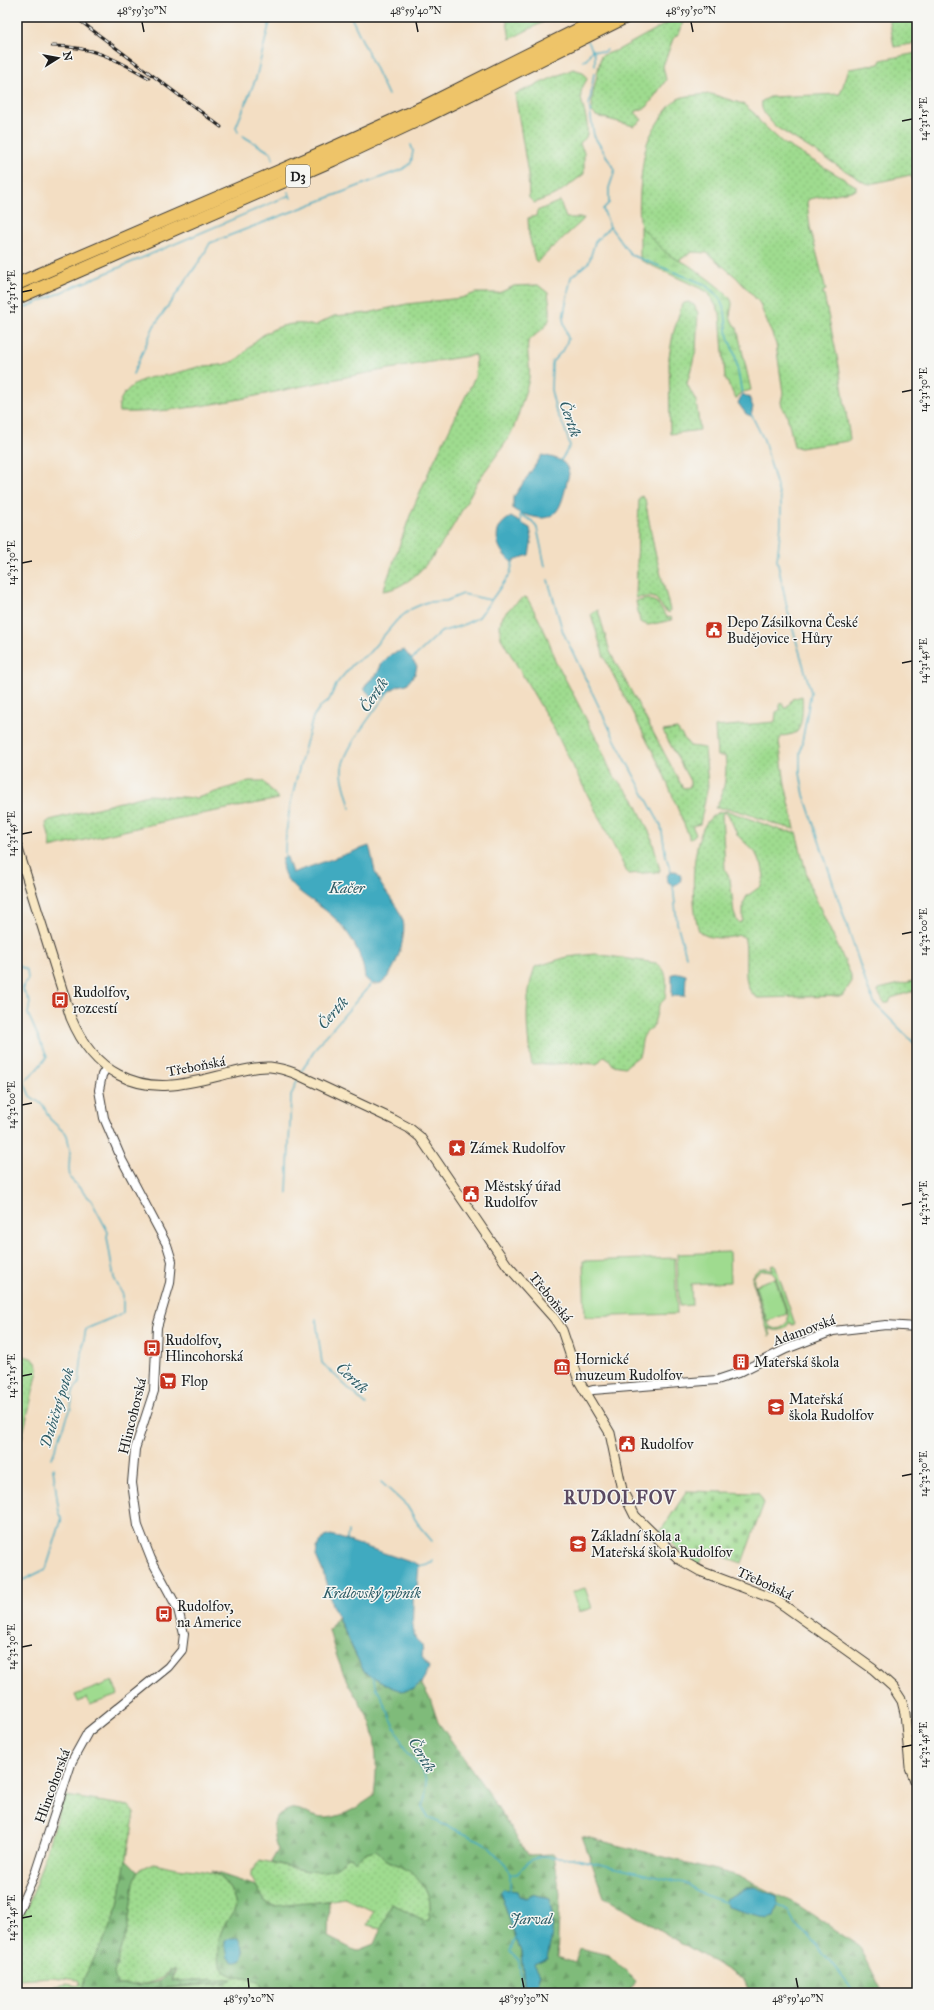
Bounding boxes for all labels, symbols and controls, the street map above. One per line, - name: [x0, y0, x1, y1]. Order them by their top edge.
- text: 48°59'30"N: [117, 5, 168, 17]
- text: 48°59'40"N: [390, 5, 442, 17]
- text: 48°59'50"N: [666, 5, 717, 17]
- north arrow: [38, 38, 78, 78]
- text: N: [60, 50, 75, 63]
- text: 14°31'15"E: [918, 97, 930, 141]
- road number: D3: [286, 165, 310, 187]
- text: 14°31'15"E: [6, 270, 18, 314]
- text: 14°31'30"E: [918, 367, 930, 413]
- water label: Čertík: [555, 398, 586, 440]
- text: 14°31'30"E: [6, 540, 18, 586]
- place label: Depo Zásilkovna České Budějovice - Hůry: [727, 612, 858, 647]
- public building icon: Depo Zásilkovna České Budějovice - Hůry: [704, 620, 724, 640]
- text: 14°31'45"E: [918, 638, 930, 684]
- water label: Čertík: [355, 674, 392, 716]
- text: 14°31'45"E: [6, 811, 18, 857]
- water label: Kačer: [328, 879, 366, 897]
- text: 14°32'00"E: [918, 908, 930, 956]
- place label: Rudolfov, rozcestí: [73, 984, 130, 1017]
- bus stop icon: Rudolfov, rozcestí: [50, 990, 70, 1010]
- water label: Čertík: [313, 992, 352, 1033]
- street label: Třeboňská: [165, 1052, 227, 1080]
- text: 14°32'00"E: [6, 1081, 18, 1129]
- place icon: Zámek Rudolfov: [447, 1138, 467, 1158]
- place label: Zámek Rudolfov: [470, 1140, 566, 1157]
- place label: Městský úřad Rudolfov: [484, 1178, 561, 1211]
- text: 14°32'15"E: [918, 1181, 930, 1225]
- public building icon: Městský úřad Rudolfov: [461, 1184, 481, 1204]
- street label: Třeboňská: [525, 1269, 576, 1326]
- street label: Adamovská: [770, 1311, 838, 1350]
- place label: Rudolfov, Hlincohorská: [165, 1332, 243, 1365]
- bus stop icon: Rudolfov, Hlincohorská: [142, 1338, 162, 1358]
- place label: Hornické muzeum Rudolfov: [575, 1351, 683, 1384]
- building icon: Mateřská škola: [731, 1352, 751, 1372]
- text: 14°32'15"E: [6, 1354, 18, 1398]
- place label: Mateřská škola: [754, 1354, 839, 1371]
- museum icon: Hornické muzeum Rudolfov: [552, 1357, 572, 1377]
- water label: Čertík: [332, 1358, 373, 1398]
- water label: Dubičný potok: [36, 1365, 79, 1451]
- supermarket icon: Flop: [158, 1371, 178, 1391]
- place label: Flop: [181, 1373, 208, 1390]
- street label: Hlincohorská: [115, 1376, 150, 1456]
- place label: Mateřská škola Rudolfov: [789, 1391, 875, 1424]
- school or university icon: Mateřská škola Rudolfov: [766, 1397, 786, 1417]
- public building icon: Rudolfov: [617, 1434, 637, 1454]
- place label: Rudolfov: [640, 1436, 695, 1453]
- text: 14°32'30"E: [918, 1451, 930, 1497]
- district label: RUDOLFOV: [564, 1487, 677, 1509]
- place label: Základní škola a Mateřská škola Rudolfov: [591, 1528, 734, 1561]
- school or university icon: Základní škola a Mateřská škola Rudolfov: [568, 1534, 588, 1554]
- street label: Třeboňská: [734, 1563, 795, 1604]
- water label: Královský rybník: [322, 1584, 421, 1602]
- place label: Rudolfov, na Americe: [177, 1598, 241, 1631]
- bus stop icon: Rudolfov, na Americe: [154, 1604, 174, 1624]
- text: 14°32'30"E: [6, 1624, 18, 1670]
- text: 14°32'45"E: [918, 1722, 930, 1768]
- water label: Čertík: [405, 1734, 440, 1776]
- street label: Hlincohorská: [31, 1747, 74, 1826]
- text: 14°32'45"E: [6, 1895, 18, 1941]
- water label: Jarval: [509, 1910, 554, 1928]
- text: 48°59'20"N: [224, 1993, 275, 2005]
- text: 48°59'30"N: [499, 1993, 550, 2005]
- text: 48°59'40"N: [772, 1993, 824, 2005]

